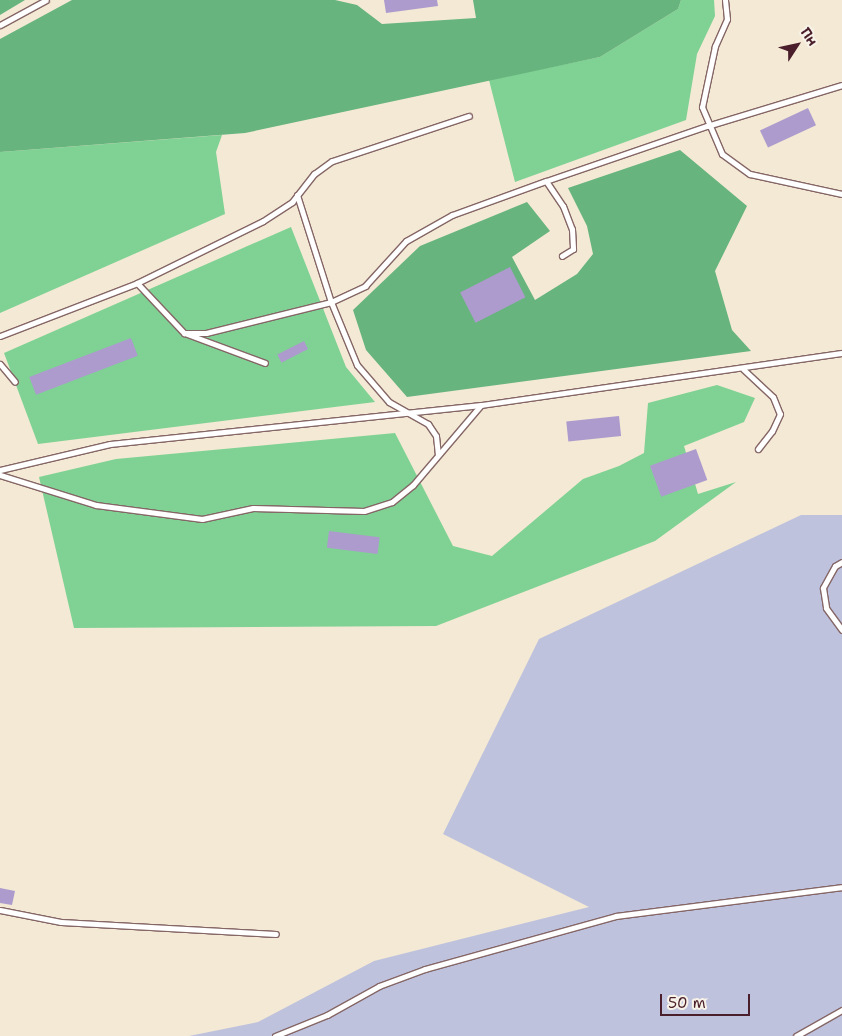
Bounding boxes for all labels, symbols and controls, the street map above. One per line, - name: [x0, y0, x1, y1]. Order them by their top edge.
- north arrow: [772, 20, 822, 70]
- text: Пн: [797, 24, 822, 49]
- scale bar: [662, 984, 752, 1016]
- text: 50 m: [668, 993, 706, 1013]

